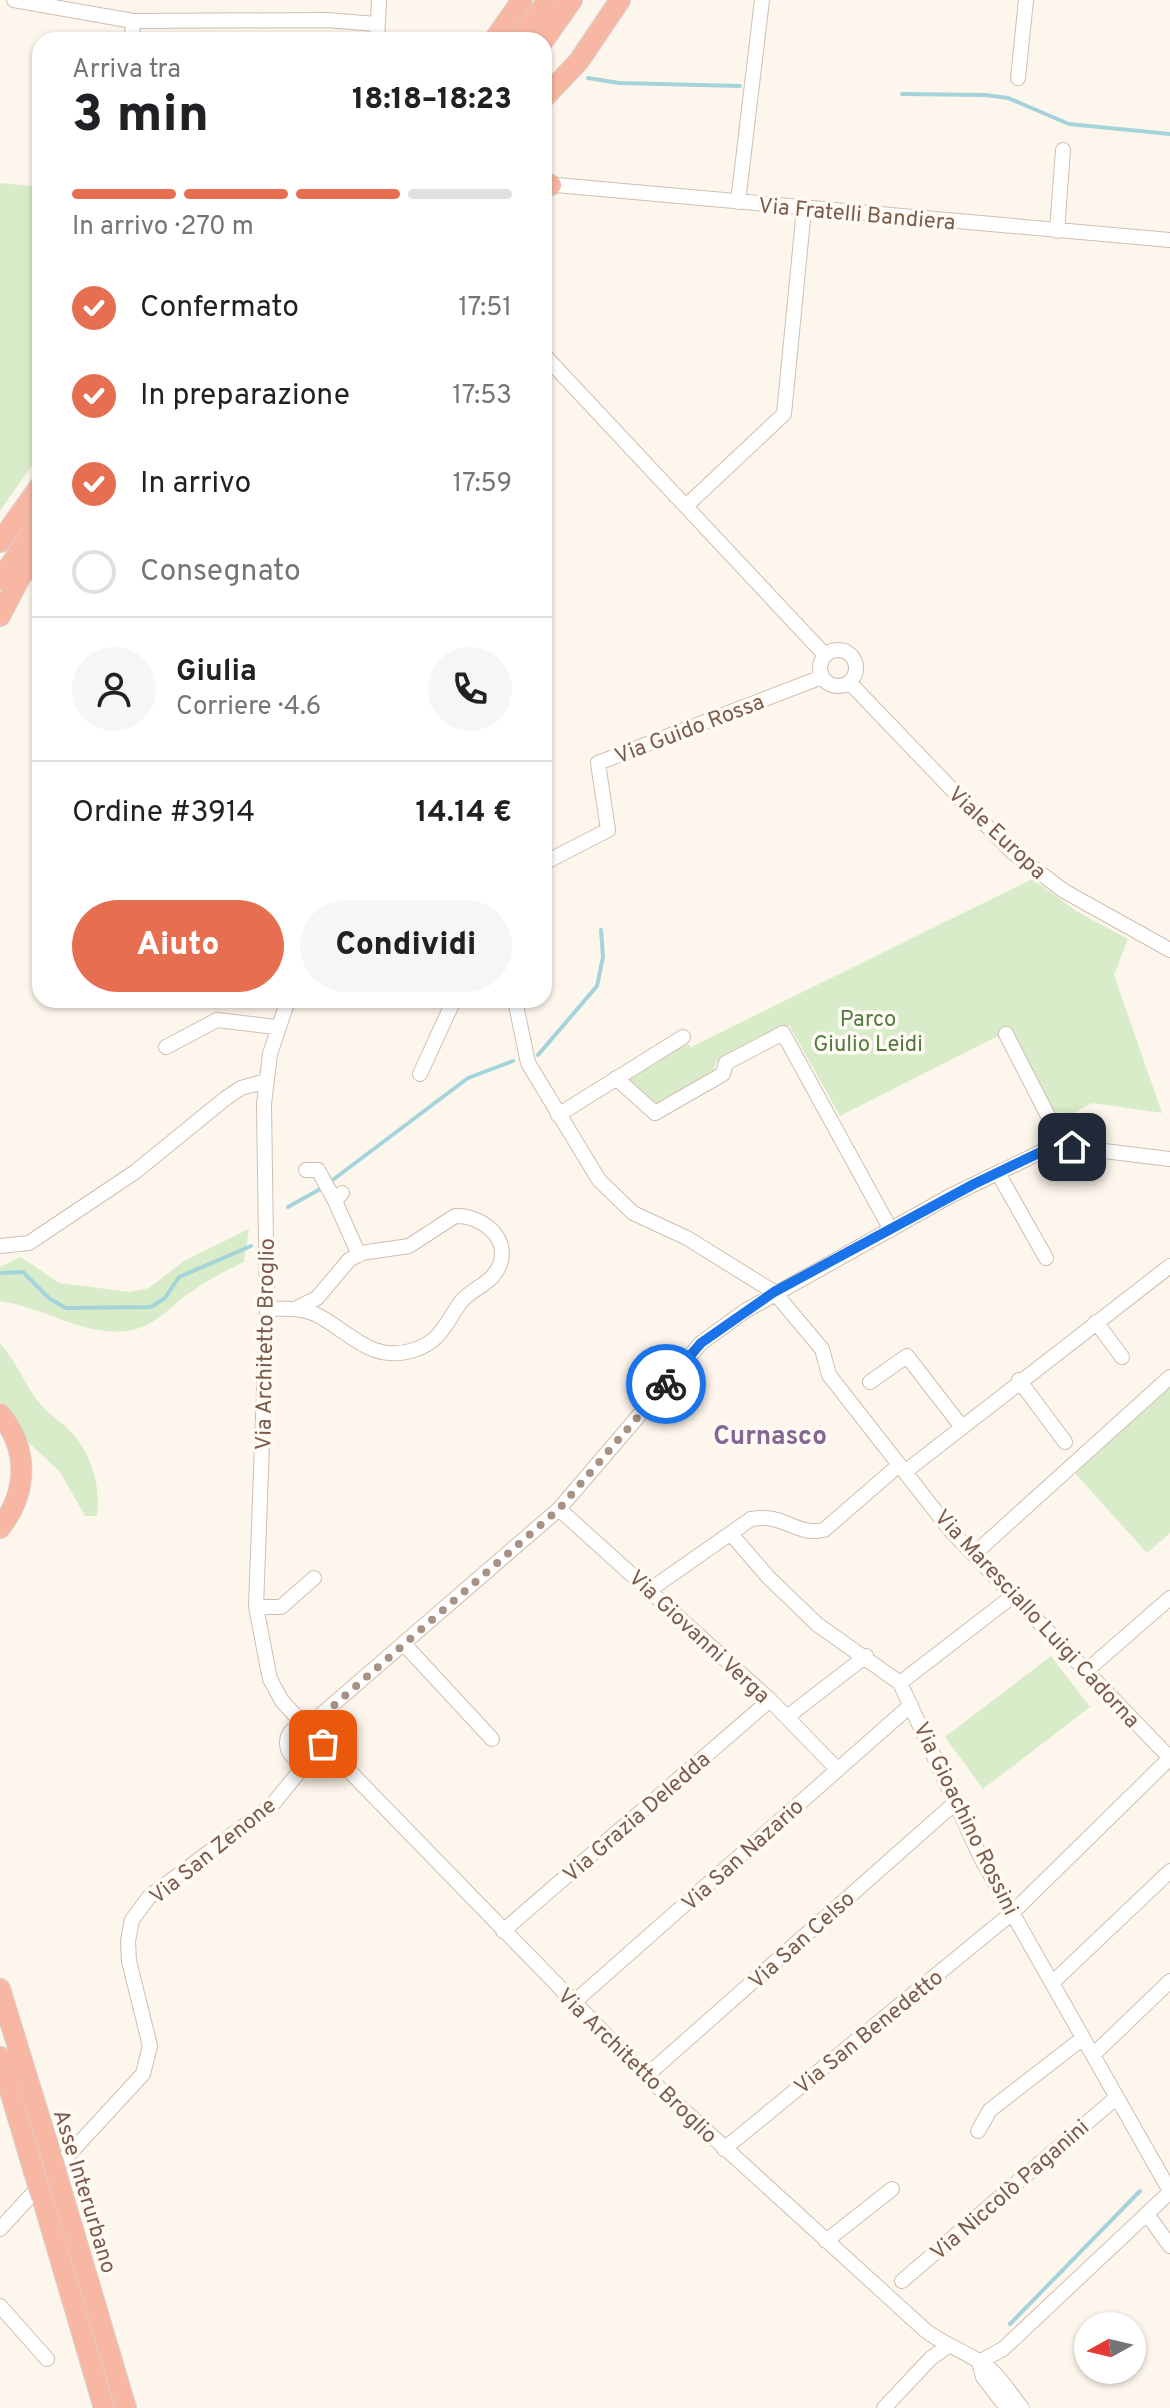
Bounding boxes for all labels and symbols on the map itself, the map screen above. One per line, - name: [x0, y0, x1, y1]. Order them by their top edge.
- street label: Via Fratelli Bandiera: [757, 193, 957, 238]
- street label: Via Guido Rossa: [611, 689, 768, 771]
- street label: Viale Europa: [942, 782, 1051, 886]
- park label: Parco Giulio Leidi: [813, 1007, 923, 1059]
- pin: [1038, 1113, 1106, 1181]
- street label: Via Architetto Broglio: [251, 1238, 282, 1450]
- courier: [626, 1344, 706, 1424]
- district label: Curnasco: [713, 1421, 827, 1454]
- street label: Via Maresciallo Luigi Cadorna: [928, 1505, 1145, 1735]
- street label: Via Giovanni Verga: [622, 1565, 775, 1710]
- pin: [289, 1710, 357, 1778]
- street label: Via Gioachino Rossini: [906, 1718, 1023, 1920]
- street label: Via Grazia Deledda: [559, 1747, 717, 1889]
- street label: Via San Zenone: [145, 1793, 282, 1911]
- street label: Via San Nazario: [677, 1794, 810, 1918]
- street label: Via San Celso: [744, 1886, 861, 1996]
- street label: Via San Benedetto: [790, 1965, 949, 2101]
- street label: Via Architetto Broglio: [551, 1983, 722, 2150]
- street label: Asse Interurbano: [46, 2107, 121, 2277]
- street label: Via Niccolò Paganini: [926, 2115, 1095, 2267]
- north arrow: [1074, 2312, 1146, 2384]

